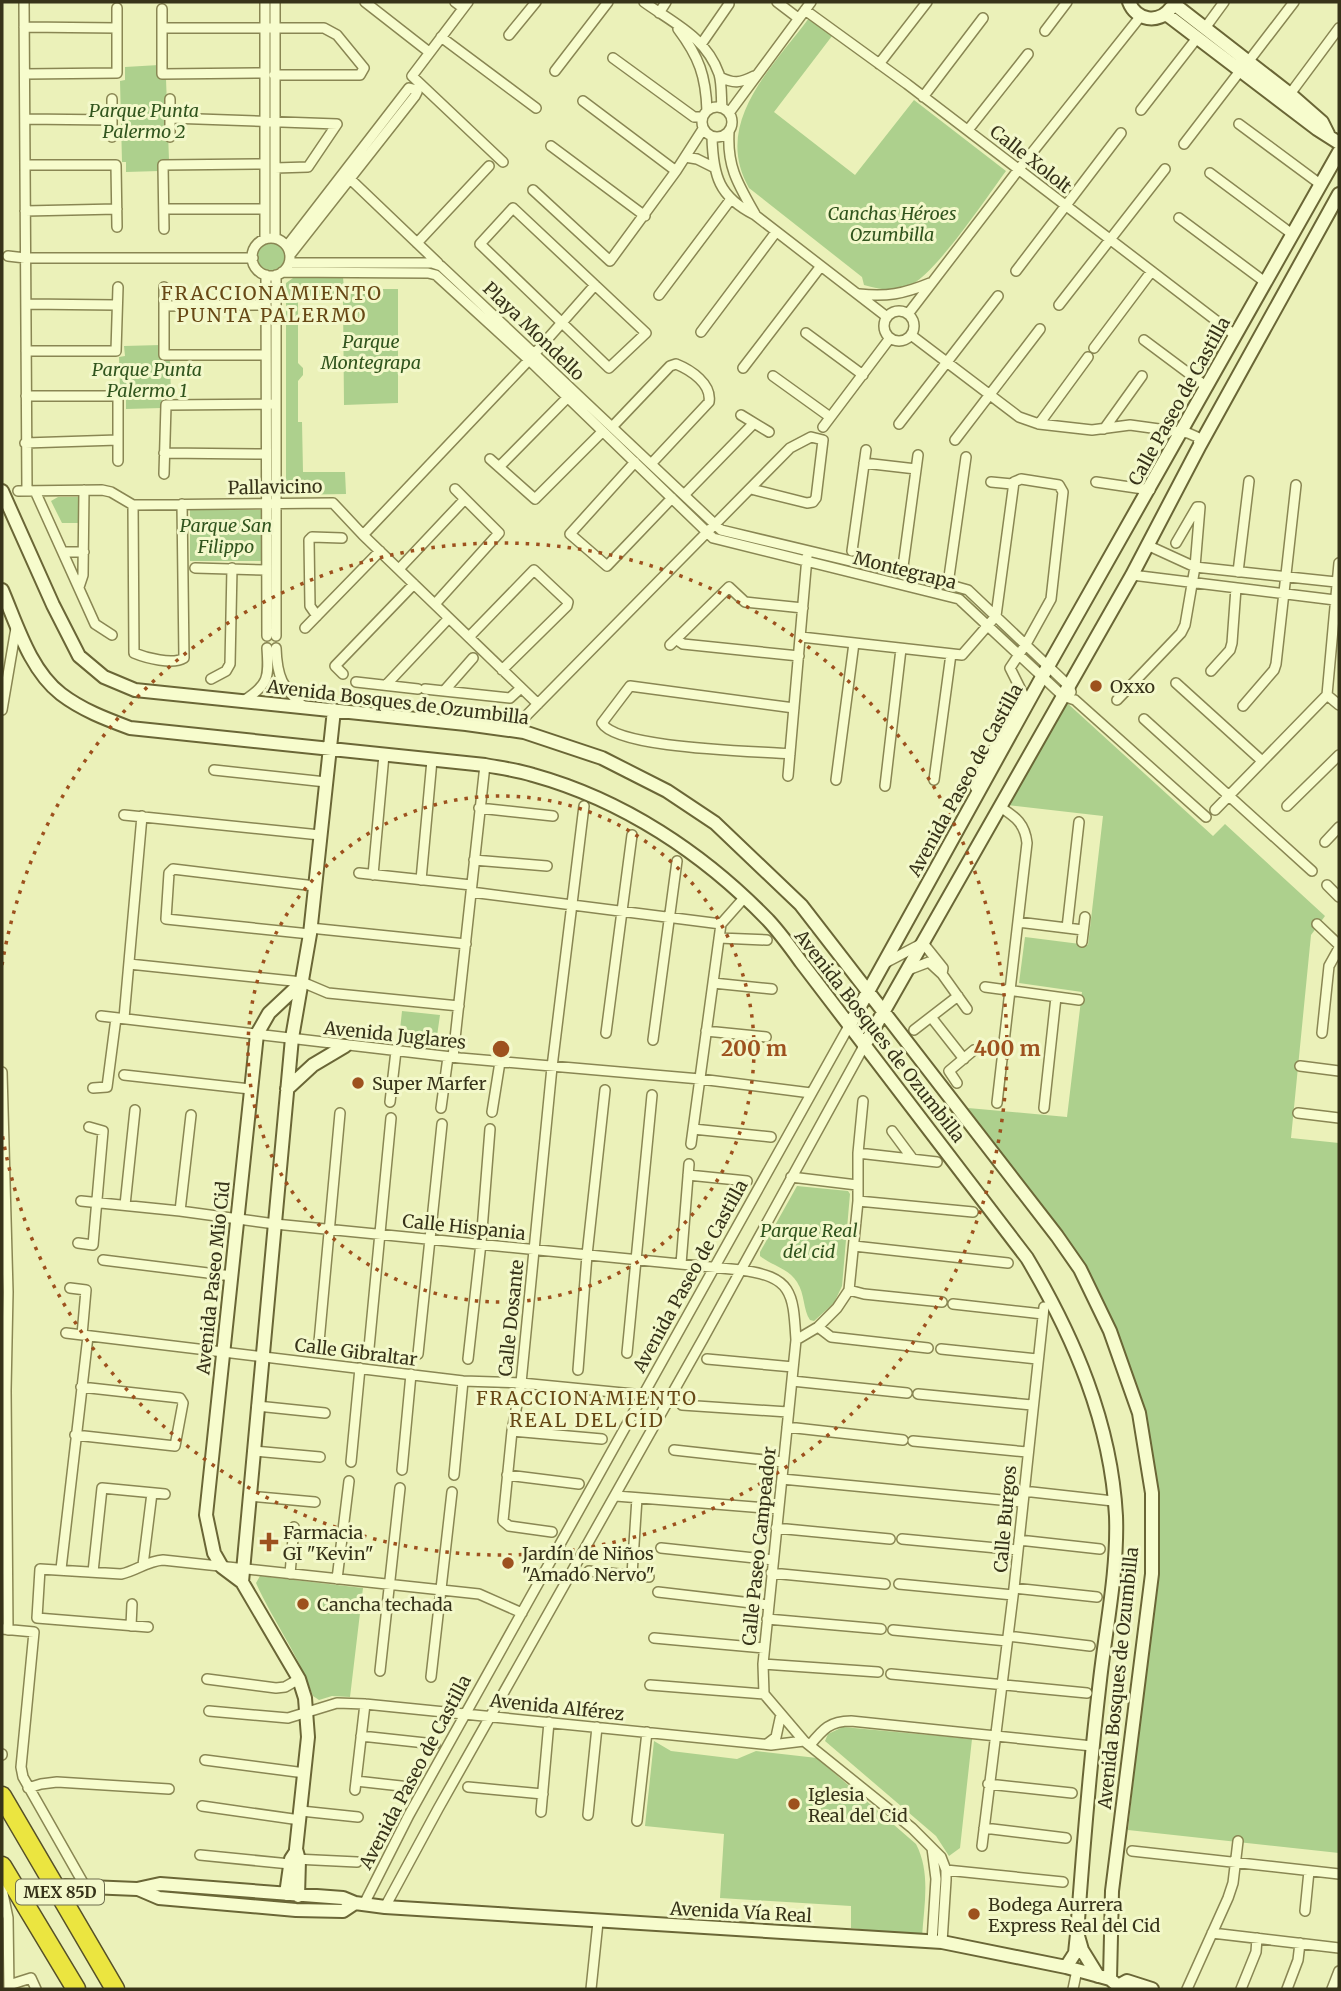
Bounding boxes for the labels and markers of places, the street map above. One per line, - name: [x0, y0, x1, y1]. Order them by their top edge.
- place label: Oxxo: [1110, 675, 1155, 698]
- marker: Oxxo: [1088, 678, 1104, 694]
- centre of rings: [489, 1037, 513, 1061]
- place label: Super Marfer: [372, 1072, 487, 1095]
- marker: Super Marfer: [350, 1075, 366, 1091]
- place label: Farmacia GI "Kevin": [283, 1521, 374, 1565]
- marker: Farmacia GI "Kevin": [261, 1534, 277, 1550]
- place label: Jardín de Niños "Amado Nervo": [521, 1542, 655, 1586]
- marker: Jardín de Niños "Amado Nervo": [500, 1555, 516, 1571]
- place label: Cancha techada: [317, 1593, 453, 1616]
- marker: Cancha techada: [295, 1596, 311, 1612]
- place label: Iglesia Real del Cid: [808, 1783, 908, 1827]
- marker: Iglesia Real del Cid: [786, 1796, 802, 1812]
- place label: Bodega Aurrera Express Real del Cid: [988, 1893, 1160, 1937]
- marker: Bodega Aurrera Express Real del Cid: [966, 1906, 982, 1922]

